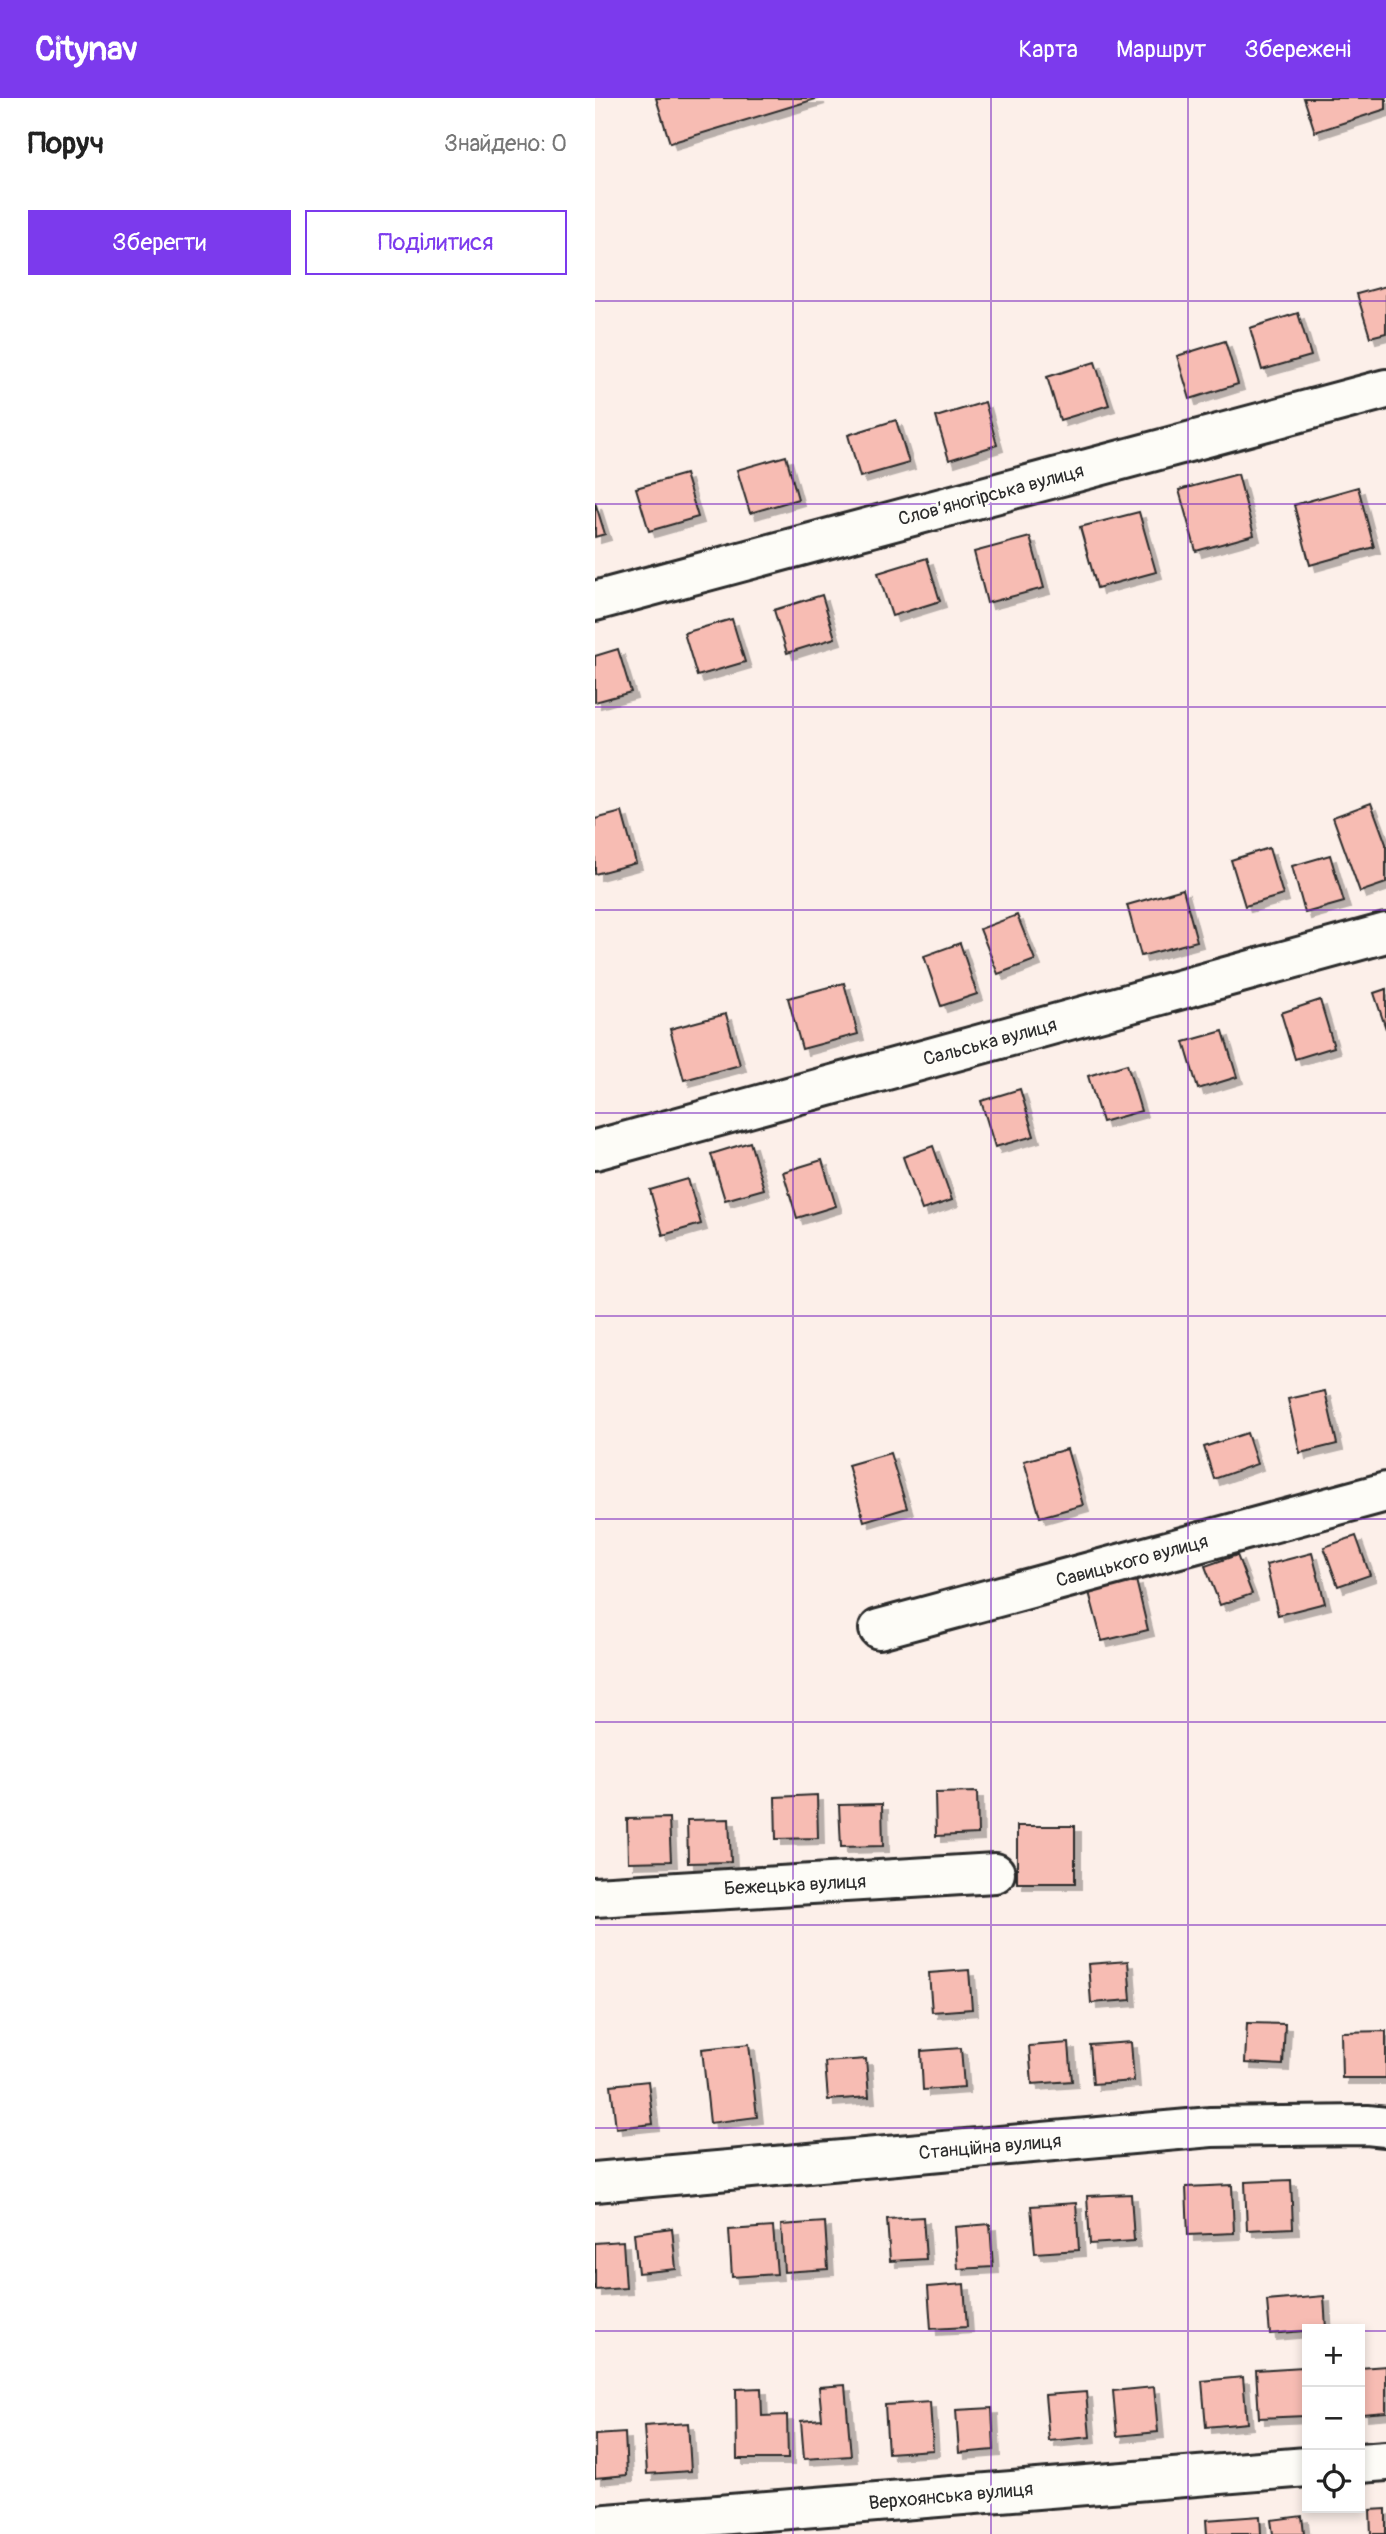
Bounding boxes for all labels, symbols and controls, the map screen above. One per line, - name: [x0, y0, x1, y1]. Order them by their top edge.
- text: Citynav: [35, 29, 138, 70]
- text: Карта: [1019, 35, 1078, 64]
- text: Маршрут: [1116, 35, 1206, 64]
- text: Збережені: [1244, 35, 1351, 64]
- text: Поруч: [28, 125, 104, 162]
- text: Знайдено: 0: [444, 129, 567, 158]
- button: Зберегти: [28, 210, 291, 275]
- button: Поділитися: [305, 210, 567, 275]
- street label: Слов’яногірська вулиця: [896, 459, 1086, 531]
- street label: Сальська вулиця: [921, 1013, 1059, 1071]
- street label: Савицького вулиця: [1053, 1529, 1211, 1593]
- street label: Бежецька вулиця: [723, 1869, 867, 1901]
- street label: Станційна вулиця: [918, 2129, 1062, 2165]
- map controls: [1302, 2324, 1365, 2513]
- button: +: [1302, 2324, 1365, 2387]
- button: −: [1302, 2387, 1365, 2450]
- button: locate: [1302, 2450, 1365, 2513]
- street label: Верхоянська вулиця: [868, 2477, 1034, 2515]

